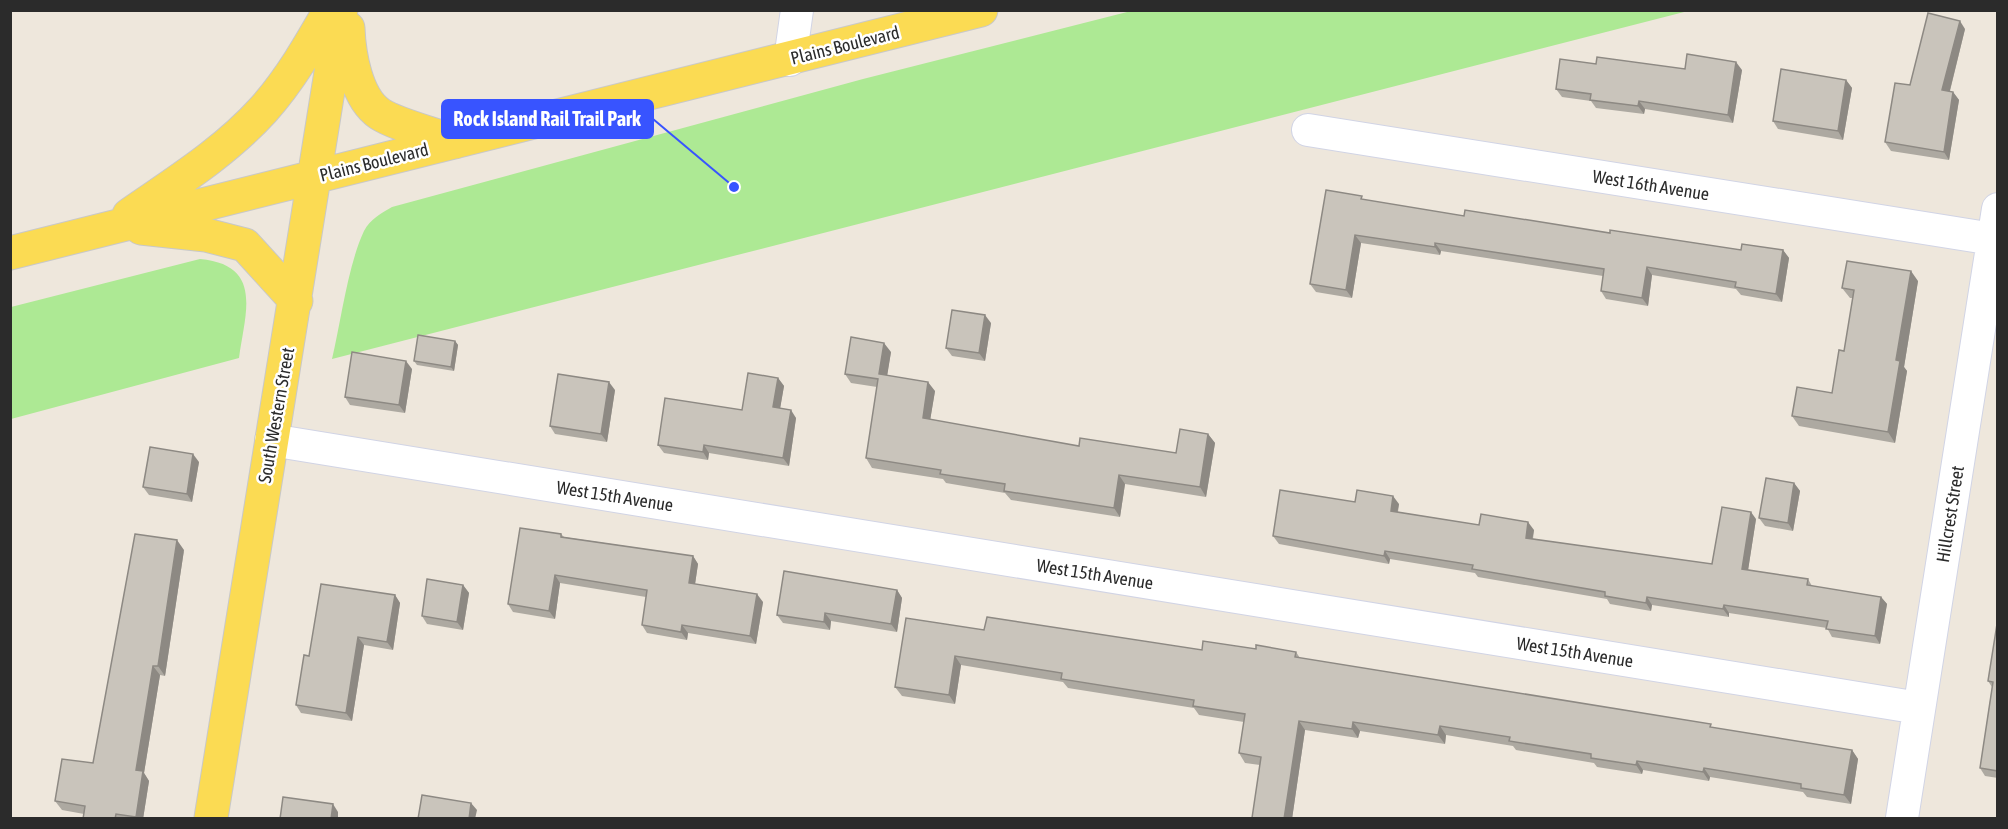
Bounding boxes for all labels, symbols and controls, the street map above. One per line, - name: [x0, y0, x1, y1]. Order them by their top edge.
- street label: Plains Boulevard: [788, 21, 902, 69]
- callout: Rock Island Rail Trail Park: [442, 100, 653, 138]
- text: Rock Island Rail Trail Park: [453, 107, 641, 130]
- street label: Plains Boulevard: [317, 138, 431, 186]
- street label: West 16th Avenue: [1591, 165, 1711, 205]
- street label: South Western Street: [254, 346, 298, 484]
- street label: Hillcrest Street: [1932, 464, 1968, 564]
- street label: West 15th Avenue: [555, 476, 675, 516]
- street label: West 15th Avenue: [1035, 554, 1155, 594]
- street label: West 15th Avenue: [1515, 632, 1635, 672]

